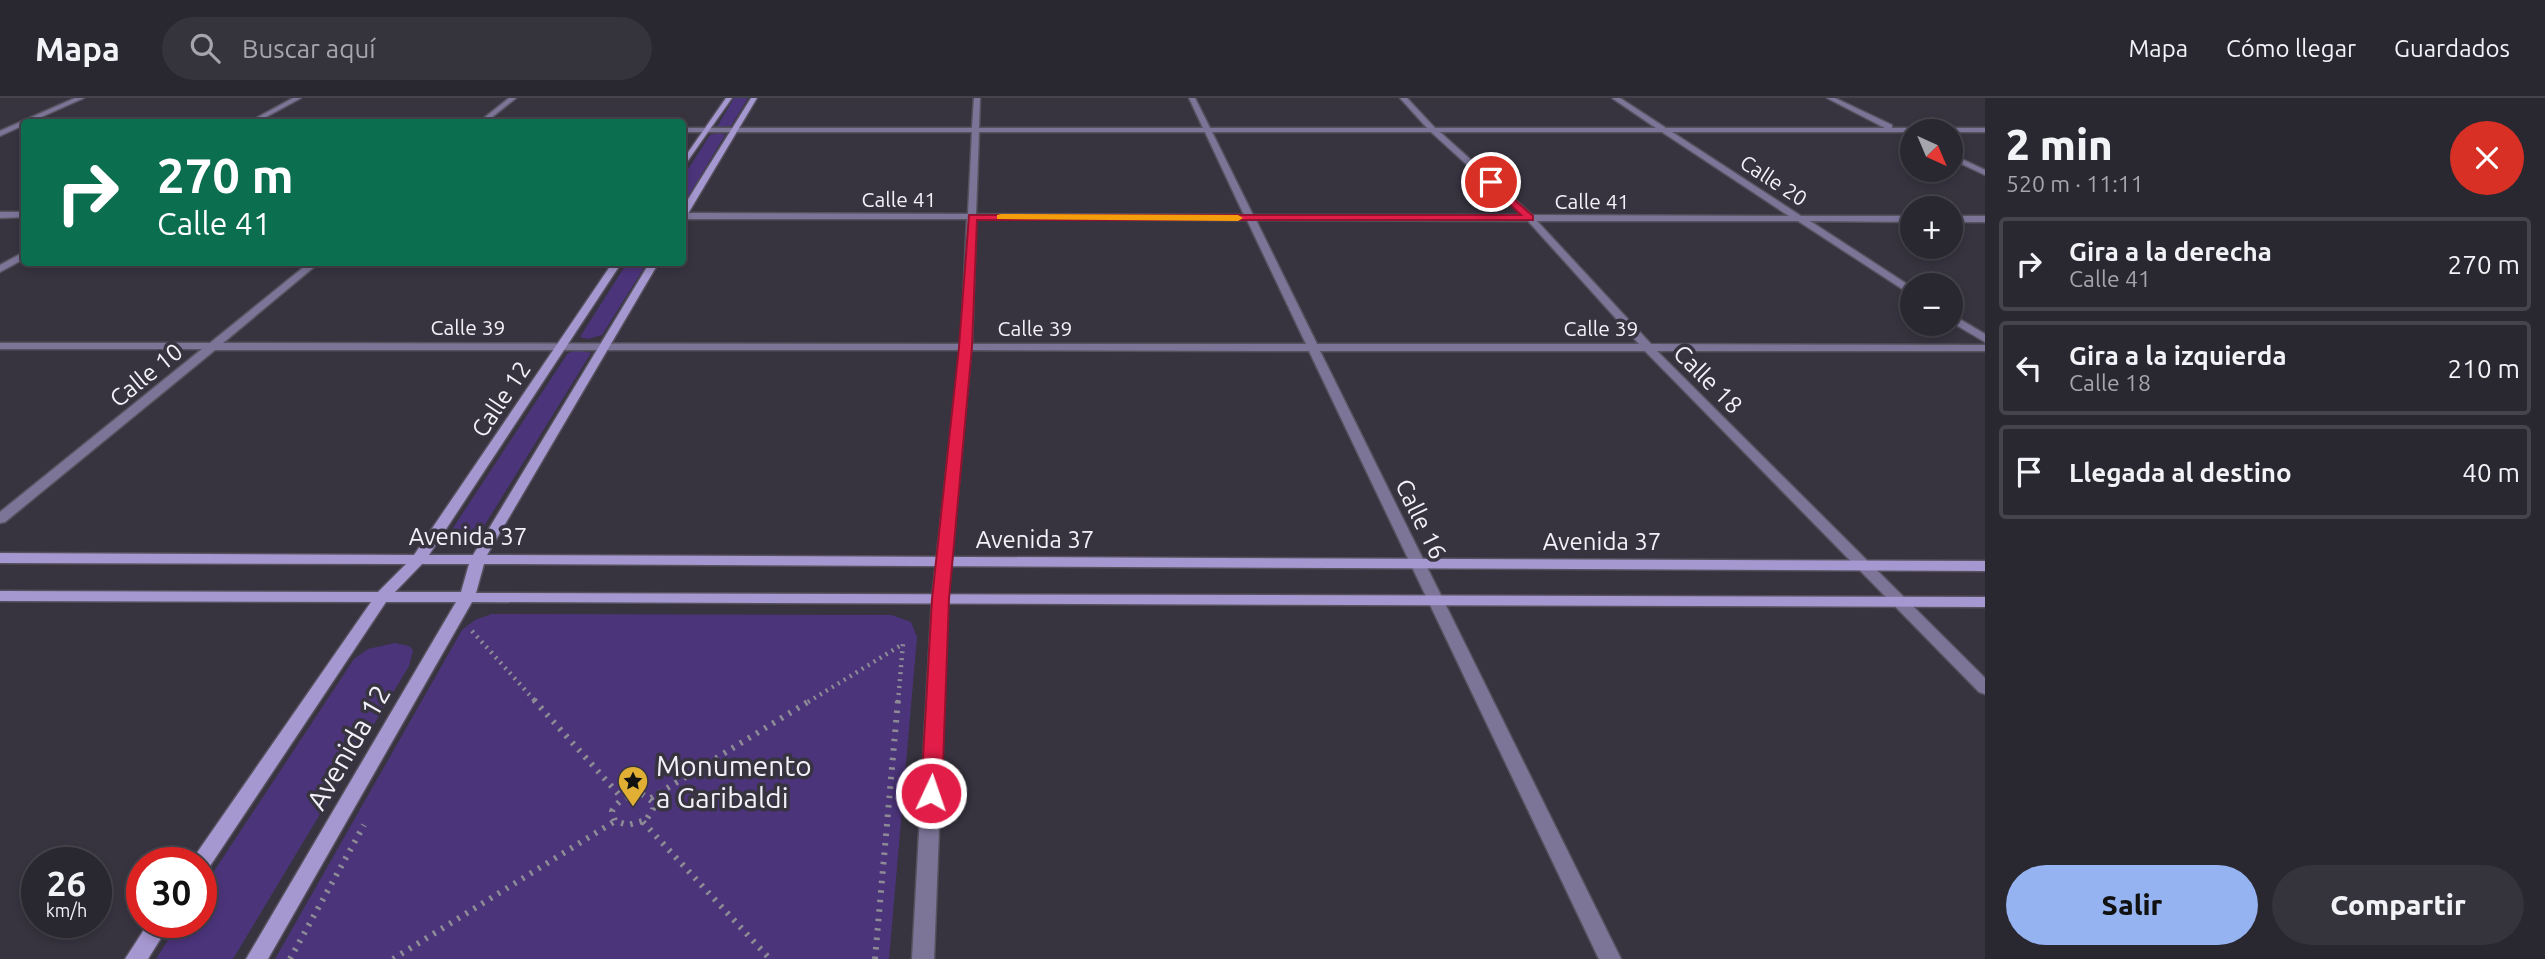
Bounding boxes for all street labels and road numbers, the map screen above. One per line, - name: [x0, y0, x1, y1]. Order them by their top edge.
- street label: Calle 20: [1736, 150, 1812, 210]
- street label: Calle 41: [862, 187, 936, 211]
- street label: Calle 41: [1555, 189, 1629, 213]
- street label: Calle 39: [431, 315, 505, 339]
- street label: Calle 39: [998, 316, 1072, 340]
- street label: Calle 39: [1564, 316, 1638, 340]
- street label: Calle 10: [104, 338, 188, 412]
- street label: Calle 18: [1668, 339, 1748, 419]
- street label: Calle 12: [466, 356, 536, 442]
- street label: Calle 16: [1390, 475, 1452, 563]
- street label: Avenida 37: [409, 523, 527, 550]
- street label: Avenida 37: [976, 526, 1094, 553]
- street label: Avenida 37: [1543, 528, 1661, 555]
- street label: Avenida 12: [300, 679, 396, 815]

